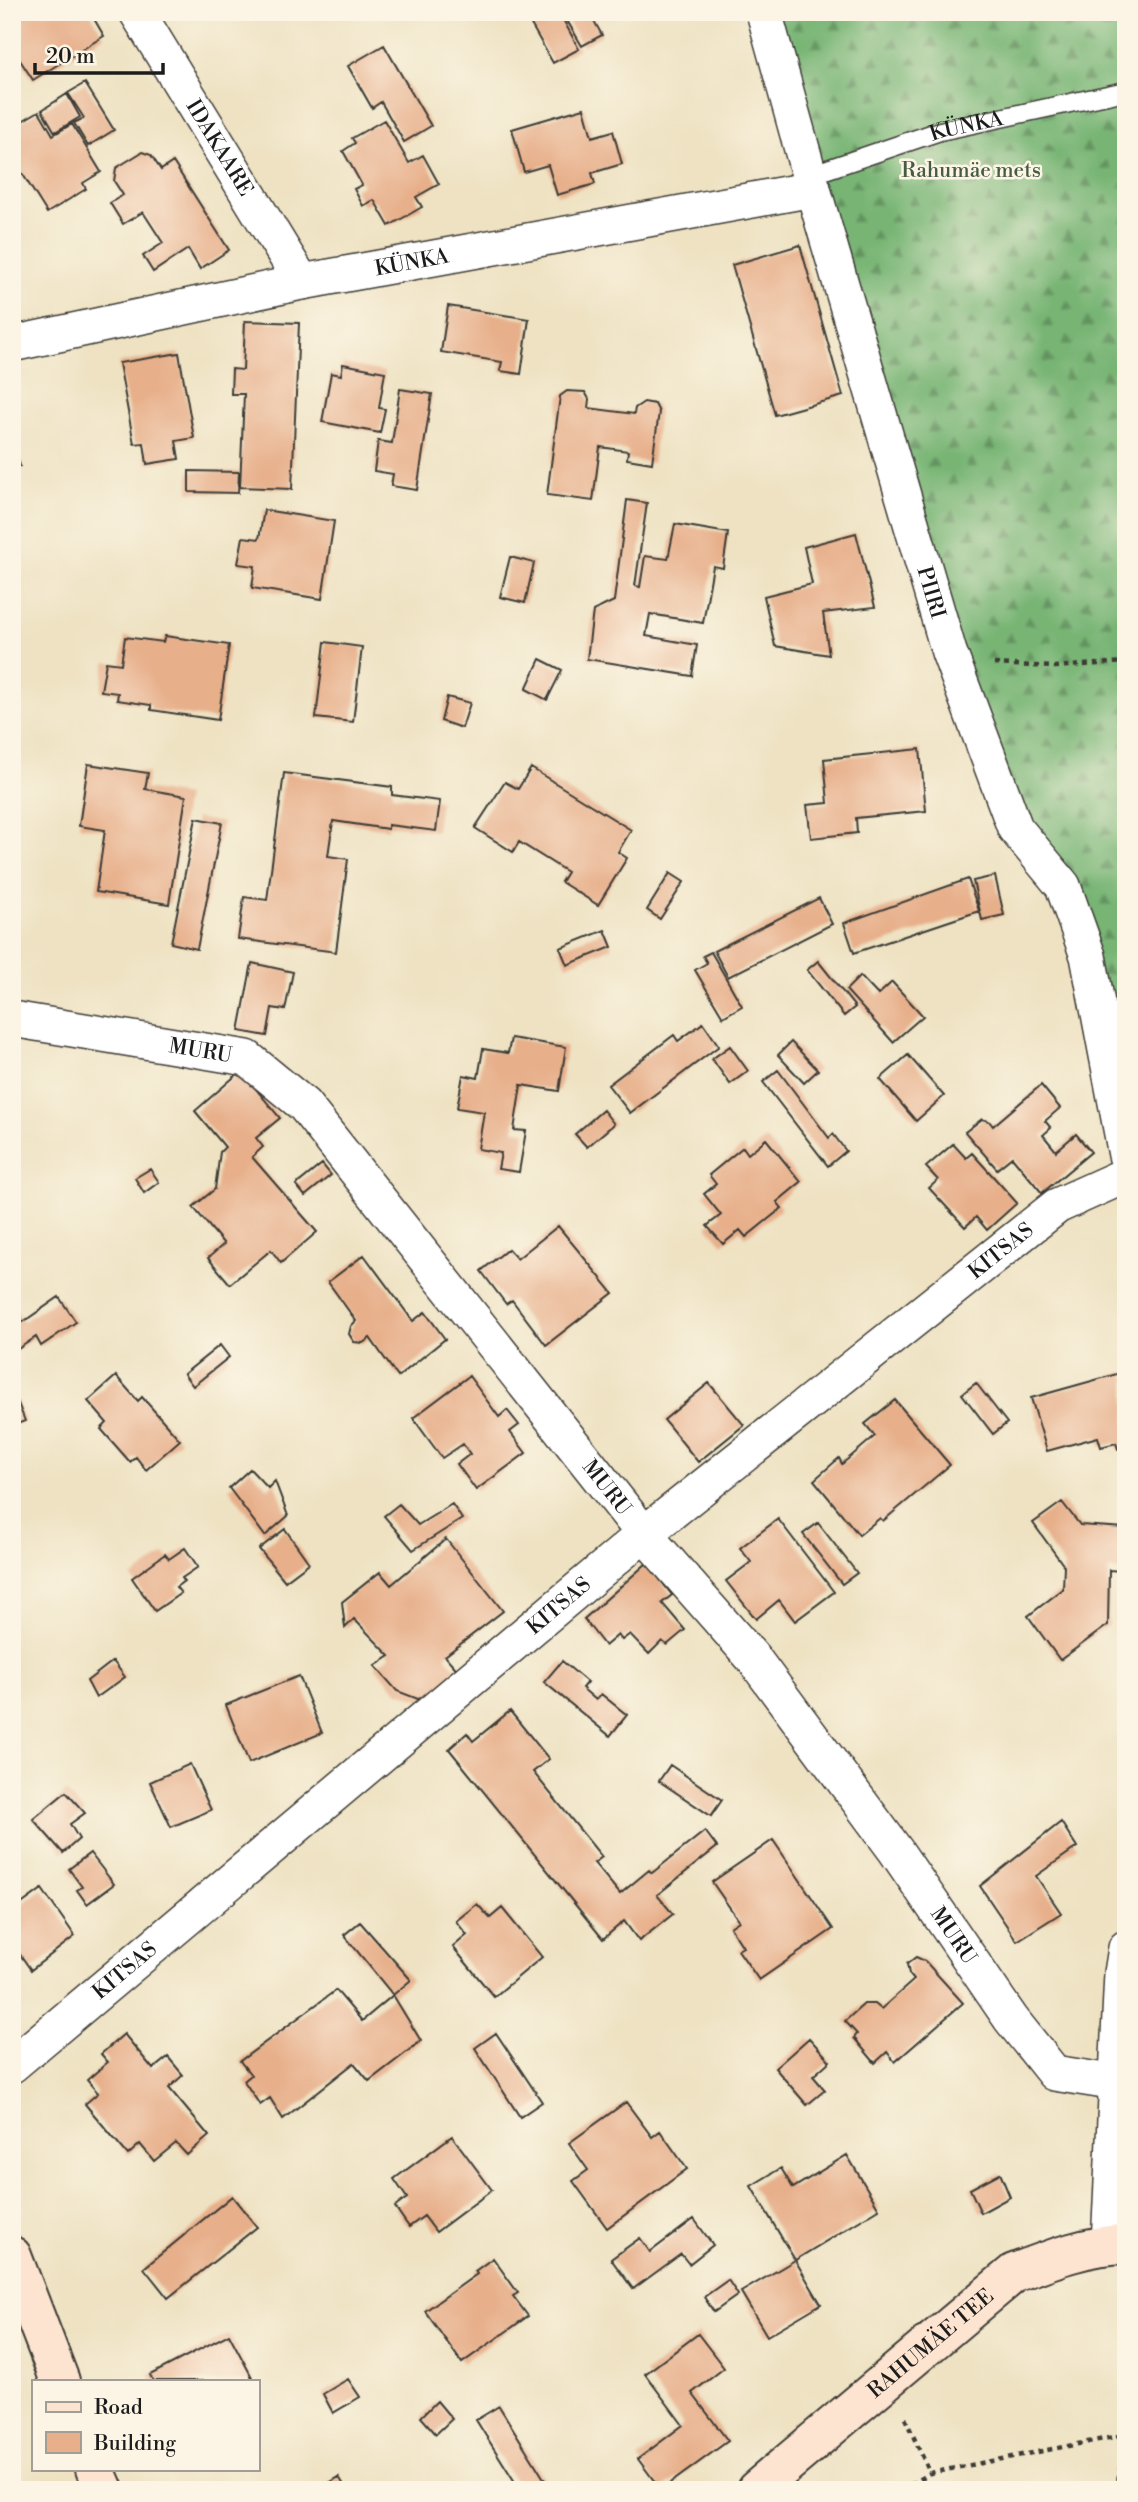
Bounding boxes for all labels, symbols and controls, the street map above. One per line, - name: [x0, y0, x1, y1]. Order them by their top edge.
- scale bar: [35, 32, 163, 76]
- text: 20 m: [46, 44, 95, 70]
- street label: IDAKAARE: [180, 95, 258, 201]
- street label: KÜNKA: [926, 106, 1006, 148]
- park label: Rahumäe mets: [901, 158, 1041, 184]
- street label: KÜNKA: [373, 243, 451, 283]
- street label: PIIRI: [911, 564, 950, 622]
- street label: MURU: [167, 1033, 234, 1069]
- street label: KITSAS: [963, 1218, 1039, 1285]
- street label: MURU: [576, 1455, 637, 1521]
- street label: KITSAS: [522, 1572, 597, 1641]
- street label: MURU: [924, 1902, 982, 1970]
- street label: KITSAS: [88, 1937, 163, 2006]
- street label: RAHUMÄE TEE: [863, 2284, 999, 2404]
- legend: [32, 2380, 259, 2470]
- text: Road: [94, 2395, 143, 2421]
- text: Building: [93, 2431, 176, 2457]

